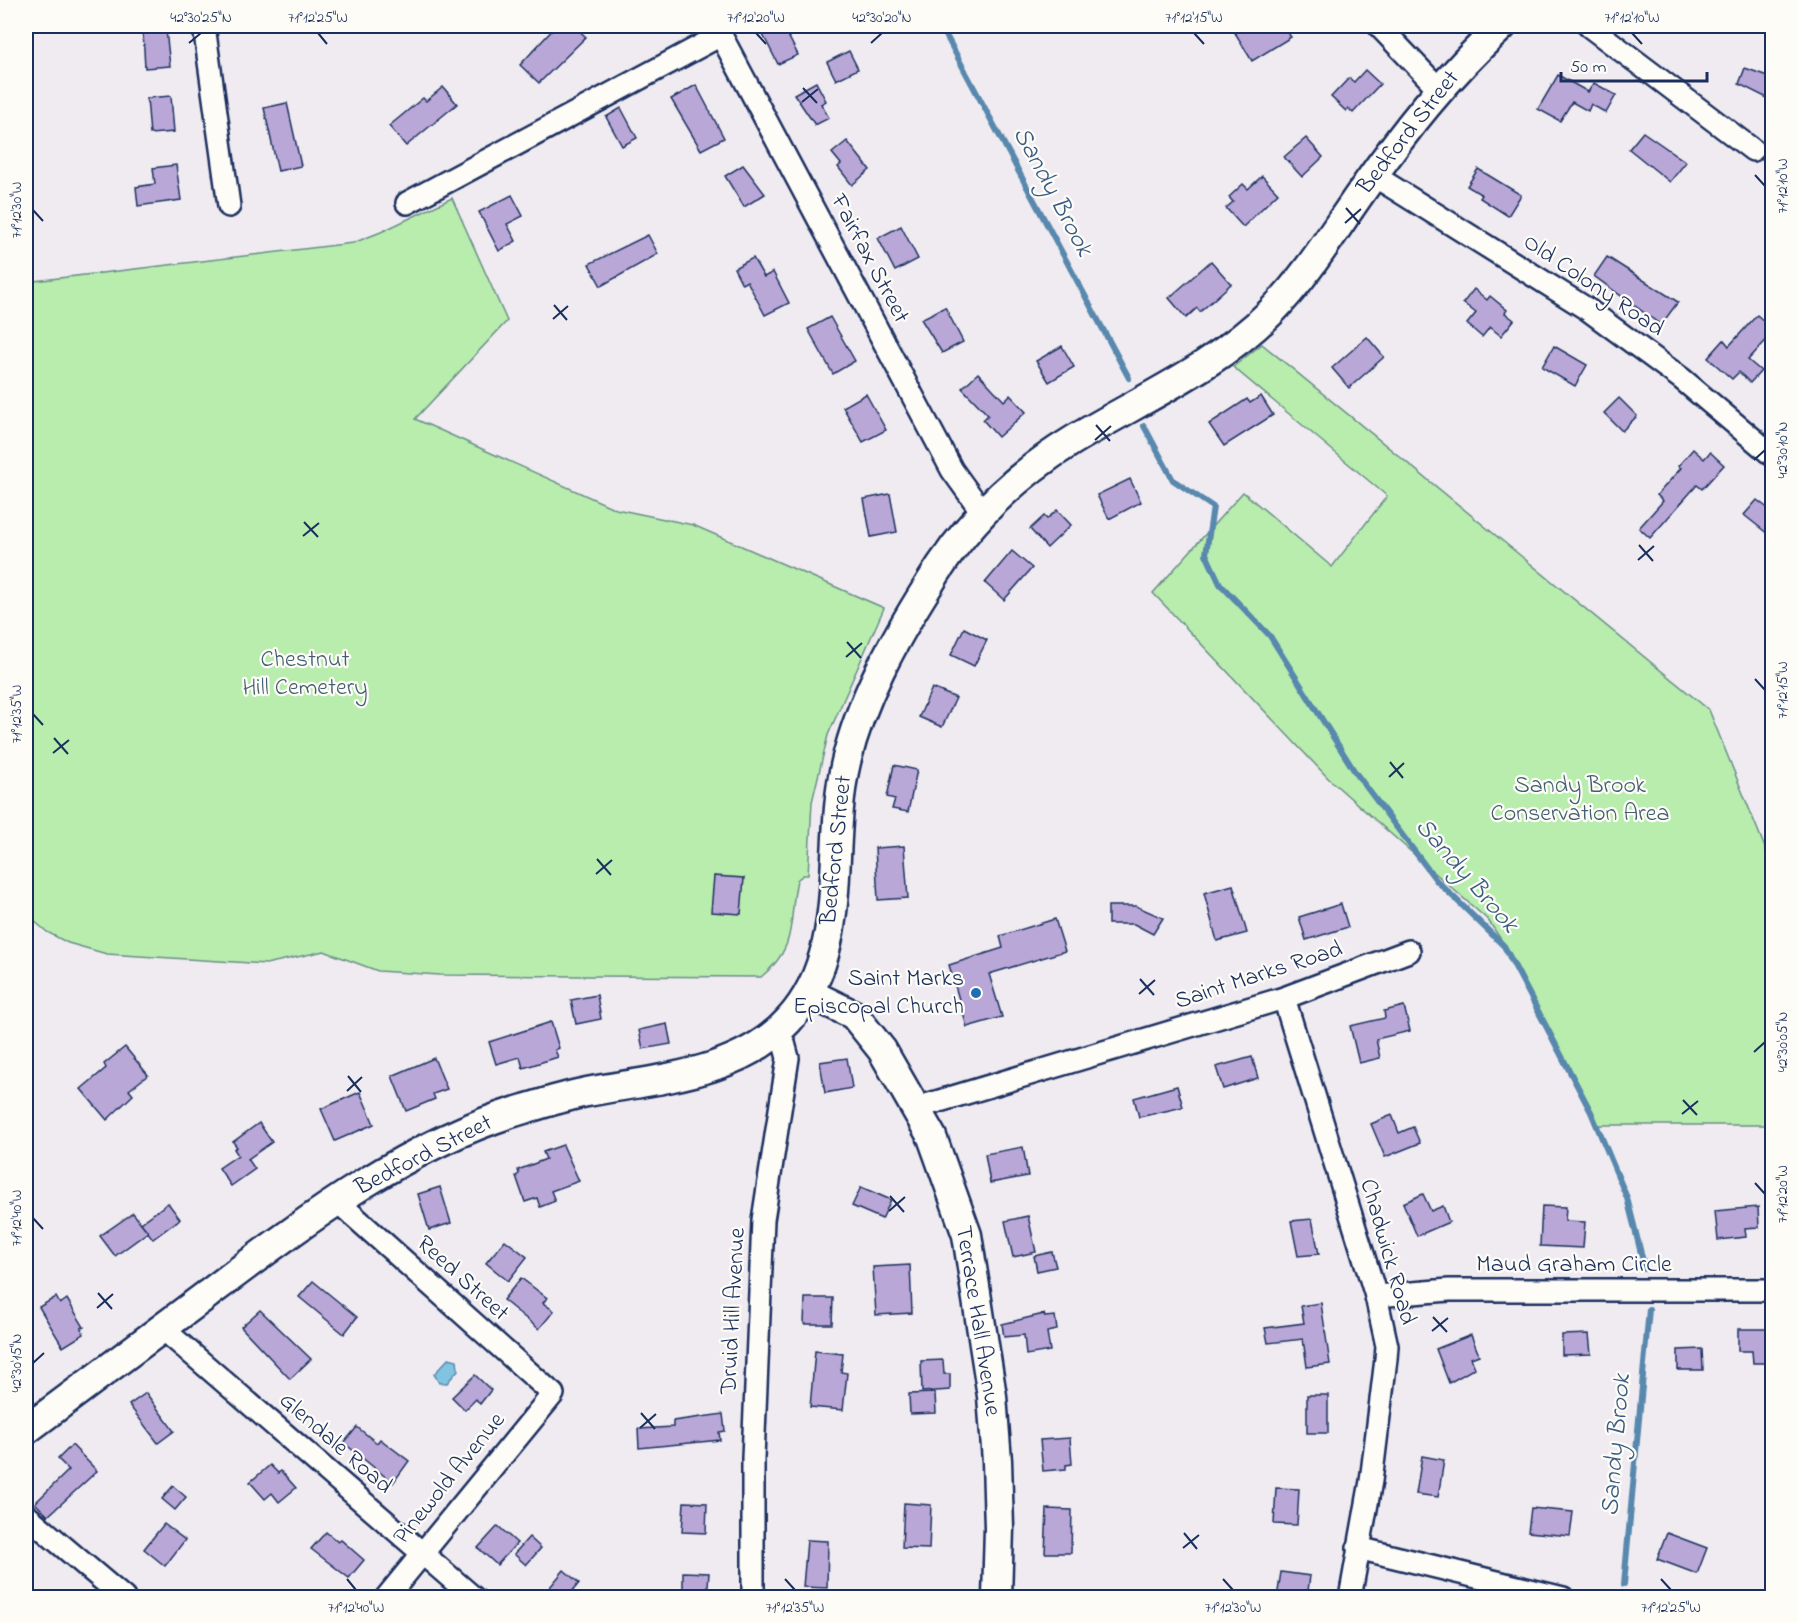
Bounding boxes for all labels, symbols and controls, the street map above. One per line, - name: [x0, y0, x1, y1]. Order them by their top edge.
- text: 42°30'25"N: [170, 7, 232, 29]
- text: 71°12'25"W: [288, 7, 348, 29]
- text: 71°12'20"W: [727, 7, 785, 29]
- text: 42°30'20"N: [852, 7, 912, 29]
- text: 71°12'15"W: [1165, 7, 1223, 29]
- text: 71°12'10"W: [1604, 7, 1660, 29]
- scale bar: [1561, 45, 1706, 83]
- text: 50 m: [1570, 55, 1607, 81]
- street label: Bedford Street: [1348, 63, 1469, 204]
- water label: Sandy Brook: [1002, 120, 1103, 265]
- text: 71°12'10"W: [1772, 158, 1794, 214]
- text: 71°12'30"W: [6, 182, 28, 238]
- street label: Fairfax Street: [820, 187, 918, 330]
- street label: Old Colony Road: [1515, 226, 1671, 348]
- text: 42°30'10"N: [1772, 422, 1794, 478]
- park label: Chestnut Hill Cemetery: [242, 643, 368, 707]
- text: 71°12'15"W: [1772, 661, 1794, 719]
- text: 71°12'35"W: [6, 685, 28, 743]
- park label: Sandy Brook Conservation Area: [1491, 769, 1669, 832]
- street label: Bedford Street: [812, 774, 862, 927]
- water label: Sandy Brook: [1405, 810, 1528, 943]
- street label: Saint Marks Road: [1171, 932, 1348, 1020]
- place label: Saint Marks Episcopal Church: [793, 962, 964, 1025]
- marker: Saint Marks Episcopal Church: [969, 986, 983, 1000]
- text: 42°30'05"N: [1772, 1012, 1794, 1072]
- street label: Bedford Street: [348, 1106, 499, 1206]
- text: 71°12'20"W: [1772, 1165, 1794, 1223]
- street label: Chadwick Road: [1349, 1175, 1425, 1330]
- text: 71°12'40"W: [6, 1190, 28, 1246]
- street label: Terrace Hall Avenue: [945, 1223, 1009, 1419]
- street label: Druid Hill Avenue: [712, 1227, 756, 1396]
- street label: Reed Street: [408, 1228, 516, 1330]
- street label: Maud Graham Circle: [1476, 1248, 1672, 1283]
- text: 42°30'15"N: [6, 1334, 28, 1392]
- water label: Sandy Brook: [1592, 1371, 1642, 1518]
- street label: Glendale Road: [270, 1385, 400, 1504]
- street label: Pinewold Avenue: [385, 1405, 515, 1553]
- text: 71°12'40"W: [328, 1597, 384, 1619]
- text: 71°12'35"W: [766, 1597, 824, 1619]
- text: 71°12'30"W: [1205, 1597, 1261, 1619]
- text: 71°12'25"W: [1641, 1597, 1701, 1619]

